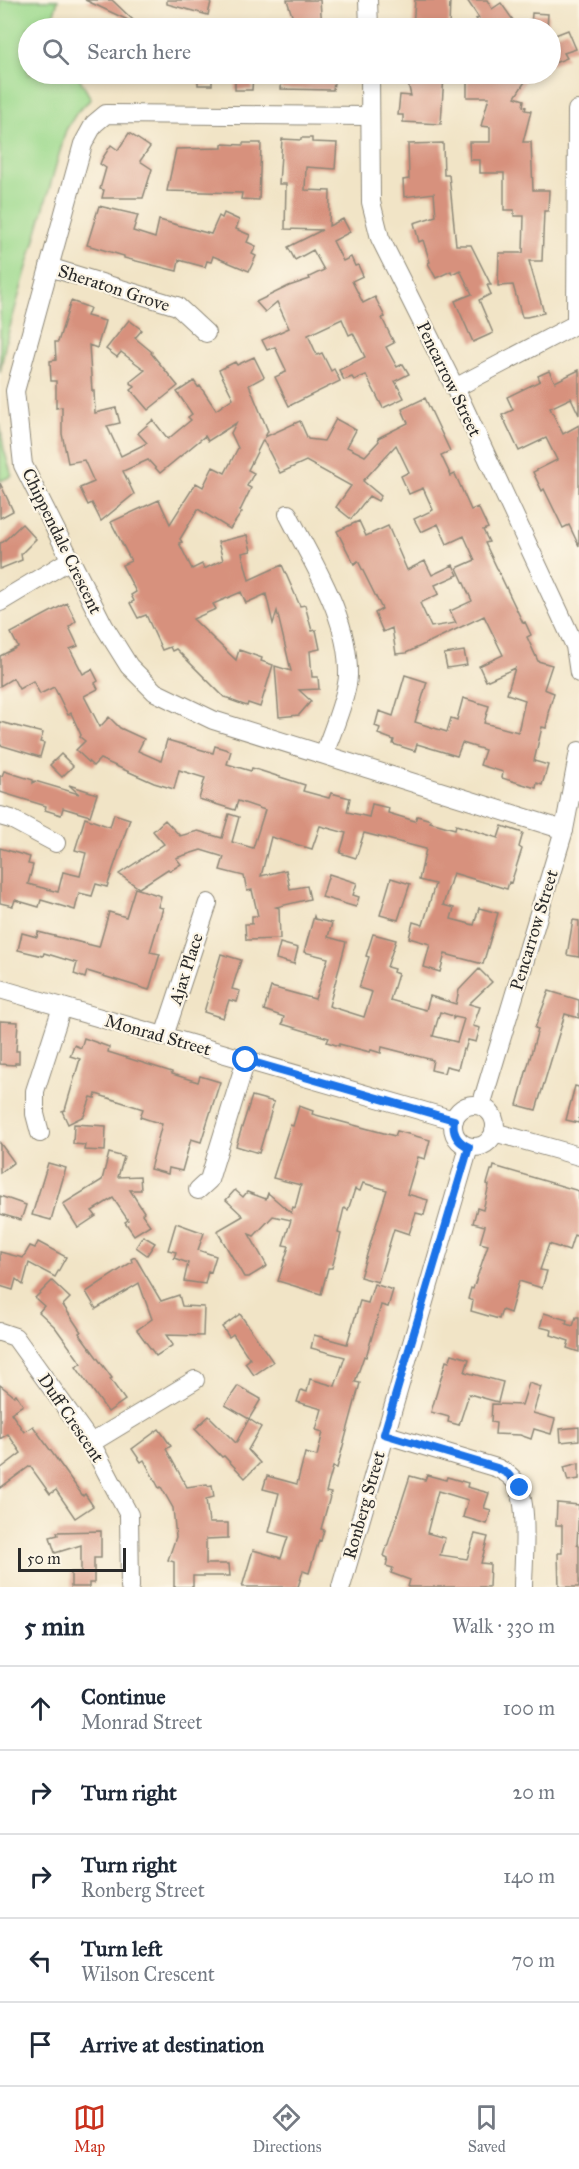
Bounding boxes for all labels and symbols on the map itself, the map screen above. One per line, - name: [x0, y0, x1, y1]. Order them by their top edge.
- street label: Sheraton Grove: [55, 260, 173, 316]
- street label: Pencarrow Street: [412, 318, 487, 441]
- street label: Chippendale Crescent: [17, 465, 107, 618]
- street label: Pencarrow Street: [505, 866, 563, 993]
- street label: Ajax Place: [164, 930, 208, 1008]
- street label: Monrad Street: [102, 1009, 214, 1061]
- route start: [232, 1046, 258, 1072]
- street label: Duff Crescent: [33, 1369, 109, 1467]
- street label: Ronberg Street: [338, 1448, 391, 1562]
- route end: [506, 1474, 532, 1500]
- scale bar: [18, 1545, 126, 1572]

